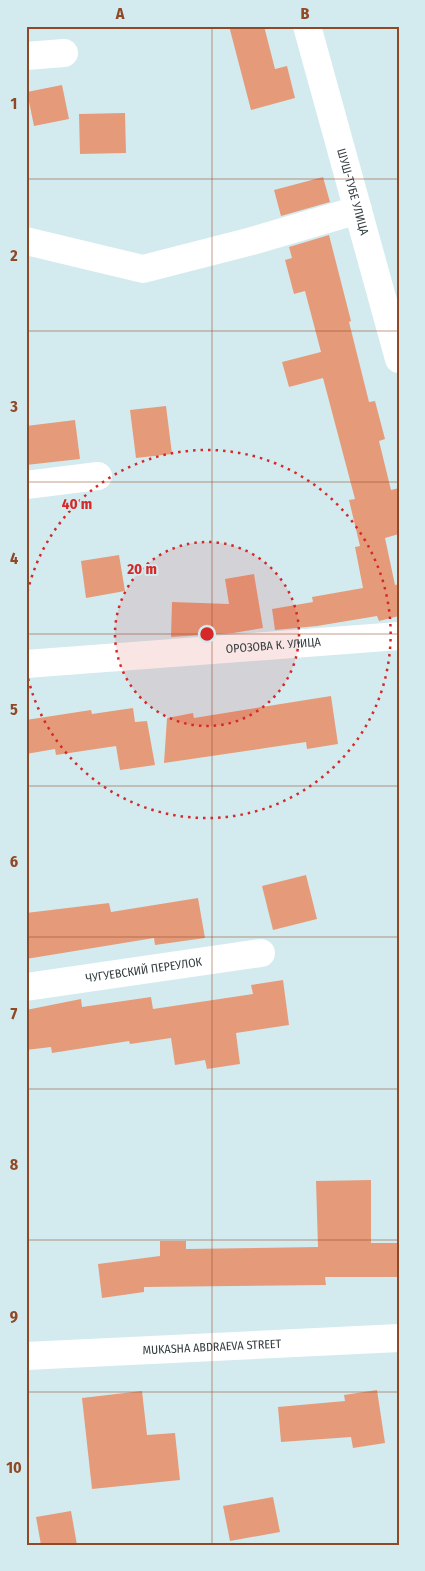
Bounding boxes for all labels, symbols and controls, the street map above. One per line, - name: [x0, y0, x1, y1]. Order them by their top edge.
- text: A: [115, 4, 125, 23]
- text: B: [301, 4, 310, 23]
- text: 1: [11, 94, 17, 113]
- street label: ШУШ-ТУБЕ УЛИЦА: [334, 147, 372, 237]
- text: 2: [9, 246, 18, 265]
- text: 3: [9, 397, 18, 416]
- text: 40 m: [62, 495, 92, 513]
- text: 4: [10, 549, 18, 568]
- text: 20 m: [126, 560, 157, 578]
- centre of rings: [198, 625, 216, 643]
- street label: ОРОЗОВА К. УЛИЦА: [225, 635, 322, 656]
- text: 5: [10, 700, 18, 719]
- text: 6: [10, 852, 18, 871]
- street label: ЧУГУЕВСКИЙ ПЕРЕУЛОК: [85, 955, 203, 985]
- text: 7: [11, 1004, 18, 1023]
- text: 8: [10, 1155, 19, 1174]
- text: 9: [10, 1307, 18, 1326]
- street label: MUKASHA ABDRAEVA STREET: [142, 1337, 282, 1357]
- text: 10: [6, 1458, 22, 1477]

